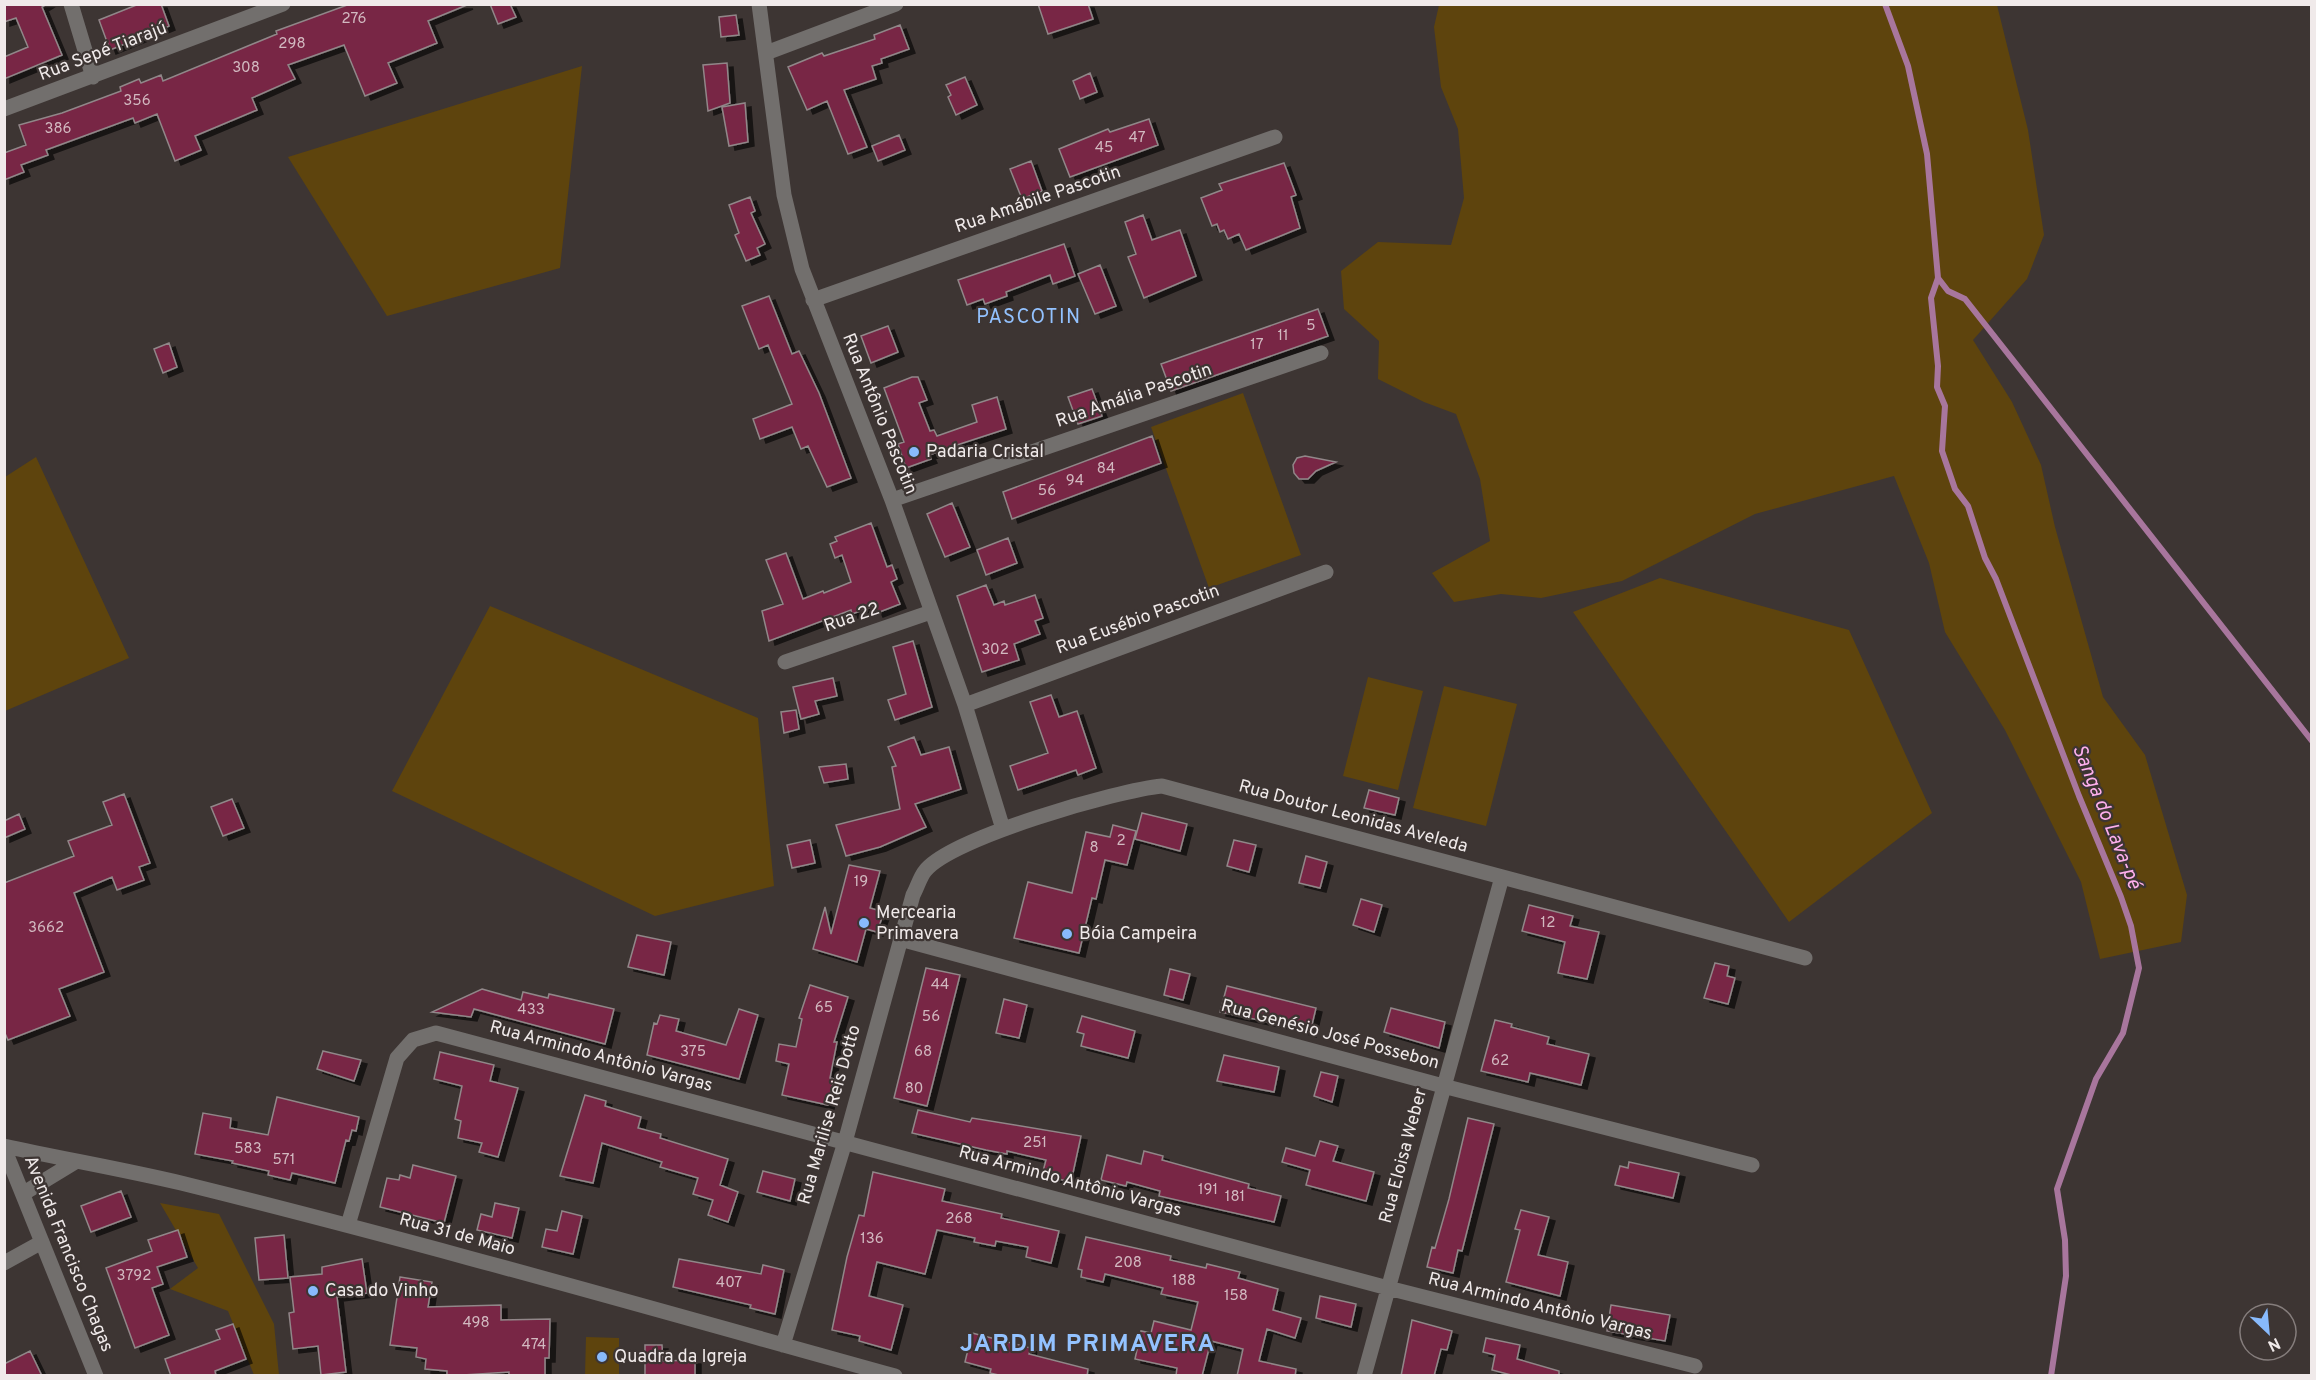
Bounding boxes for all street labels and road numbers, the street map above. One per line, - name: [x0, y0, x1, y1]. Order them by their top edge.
- street label: Rua Sepé Tiarajú: [36, 17, 170, 87]
- street label: Rua Amábile Pascotin: [952, 161, 1124, 239]
- street label: Rua Antônio Pascotin: [836, 330, 922, 498]
- street label: Rua Amália Pascotin: [1053, 358, 1215, 434]
- street label: Rua Eusébio Pascotin: [1053, 580, 1223, 660]
- street label: Rua 22: [821, 598, 883, 638]
- street label: Rua Doutor Leonidas Aveleda: [1236, 775, 1470, 859]
- street label: Rua Genésio José Possebon: [1218, 995, 1442, 1075]
- street label: Rua Armindo Antônio Vargas: [487, 1016, 715, 1098]
- street label: Rua Marilise Reis Dotto: [793, 1023, 867, 1207]
- street label: Rua Eloisa Weber: [1375, 1086, 1433, 1226]
- street label: Rua Armindo Antônio Vargas: [956, 1141, 1184, 1223]
- street label: Avenida Francisco Chagas: [18, 1153, 118, 1355]
- street label: Rua 31 de Maio: [396, 1208, 518, 1262]
- street label: Rua Armindo Antônio Vargas: [1426, 1268, 1654, 1346]

